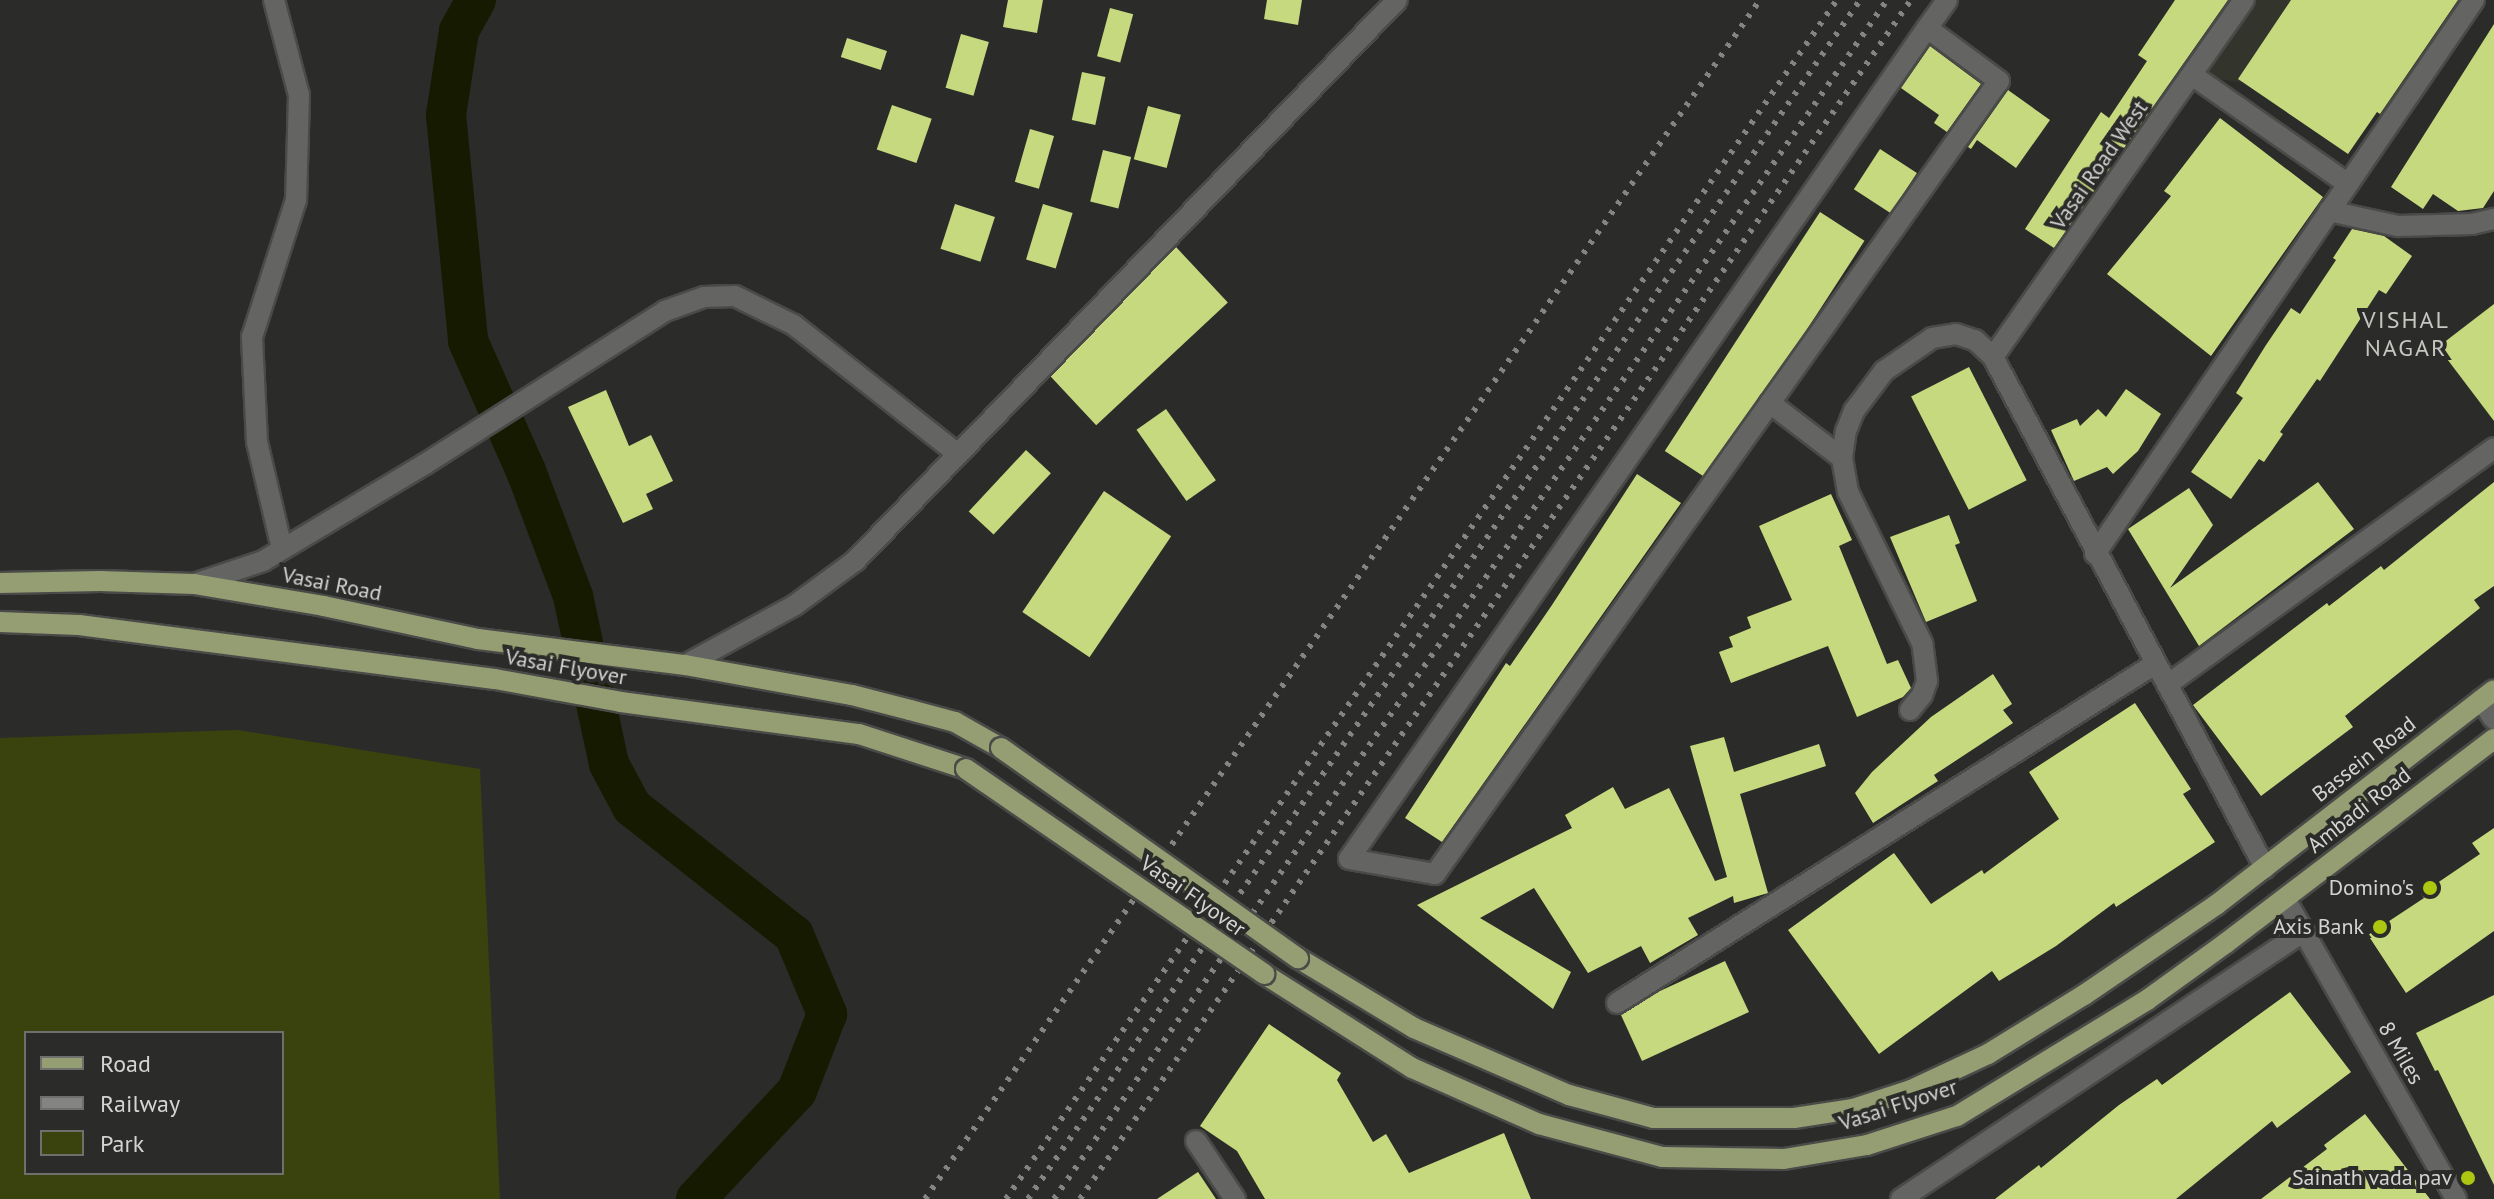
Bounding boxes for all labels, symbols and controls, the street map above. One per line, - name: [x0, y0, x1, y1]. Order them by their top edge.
- street label: Vasai Road West: [2045, 95, 2153, 235]
- district label: VISHAL NAGAR: [2362, 306, 2450, 362]
- street label: Vasai Road: [280, 561, 384, 607]
- street label: Vasai Flyover: [503, 643, 629, 691]
- street label: Bassein Road: [2307, 710, 2421, 808]
- street label: Ambadi Road: [2302, 762, 2416, 858]
- street label: Vasai Flyover: [1135, 850, 1251, 942]
- place label: Domino's: [2329, 875, 2414, 901]
- marker: Domino's: [2421, 879, 2439, 897]
- place label: Axis Bank: [2273, 914, 2364, 940]
- marker: Axis Bank: [2371, 918, 2389, 936]
- street label: 8 Miles: [2373, 1017, 2429, 1089]
- legend: [24, 1031, 284, 1175]
- text: Road: [100, 1048, 151, 1079]
- street label: Vasai Flyover: [1836, 1074, 1960, 1136]
- text: Railway: [100, 1088, 180, 1119]
- text: Park: [100, 1128, 144, 1159]
- place label: Sainath vada pav: [2292, 1165, 2452, 1191]
- marker: Sainath vada pav: [2459, 1169, 2477, 1187]

